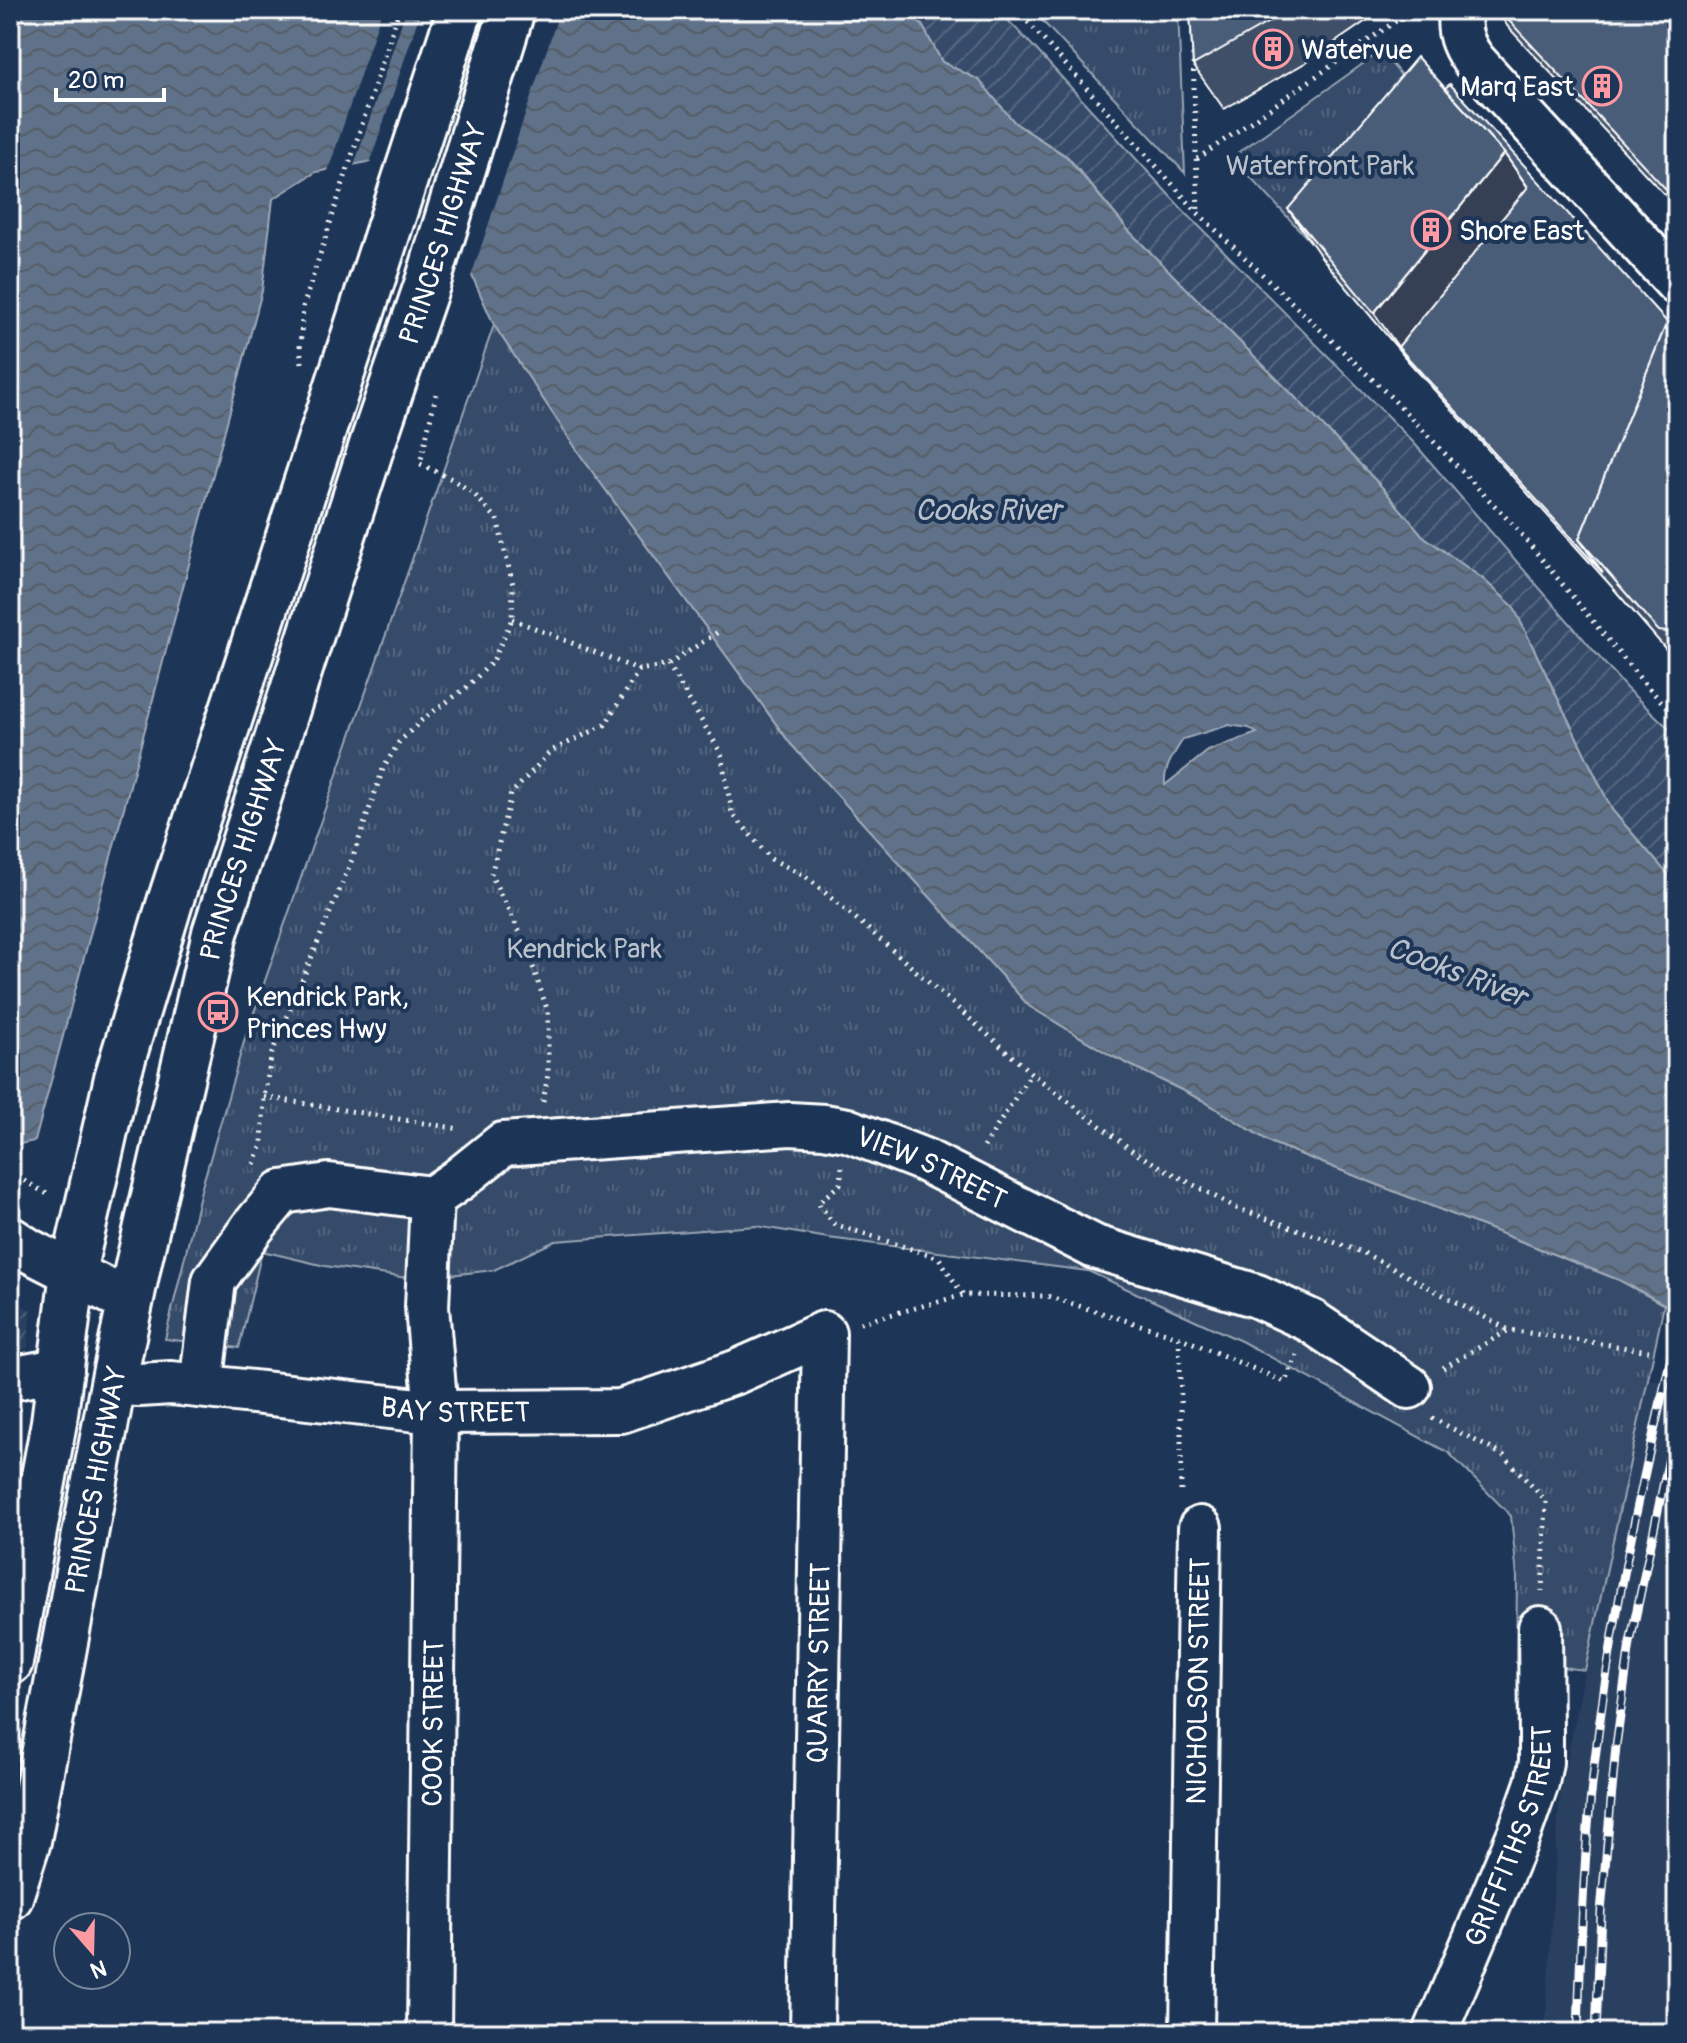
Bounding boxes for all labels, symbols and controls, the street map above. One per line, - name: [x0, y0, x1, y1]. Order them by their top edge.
- building icon: Watervue: [1252, 28, 1294, 70]
- place label: Watervue: [1301, 33, 1413, 68]
- scale bar: [56, 52, 164, 102]
- building icon: Marq East: [1581, 65, 1623, 107]
- text: 20 m: [68, 66, 124, 95]
- place label: Marq East: [1460, 70, 1575, 105]
- street label: PRINCES HIGHWAY: [392, 118, 495, 349]
- park label: Waterfront Park: [1226, 149, 1415, 184]
- building icon: Shore East: [1410, 209, 1452, 251]
- place label: Shore East: [1459, 214, 1585, 249]
- water label: Cooks River: [915, 492, 1064, 529]
- street label: PRINCES HIGHWAY: [193, 735, 295, 964]
- water label: Cooks River: [1382, 929, 1535, 1017]
- park label: Kendrick Park: [506, 932, 662, 967]
- place label: Kendrick Park, Princes Hwy: [246, 980, 409, 1047]
- bus stop icon: Kendrick Park, Princes Hwy: [197, 991, 239, 1033]
- street label: VIEW STREET: [851, 1119, 1012, 1218]
- street label: PRINCES HIGHWAY: [58, 1363, 135, 1597]
- street label: BAY STREET: [379, 1390, 530, 1431]
- street label: NICHOLSON STREET: [1180, 1557, 1219, 1805]
- street label: QUARRY STREET: [800, 1562, 839, 1764]
- street label: COOK STREET: [416, 1639, 452, 1807]
- street label: GRIFFITHS STREET: [1457, 1725, 1561, 1952]
- north arrow: [52, 1911, 132, 1991]
- text: N: [87, 1953, 110, 1985]

